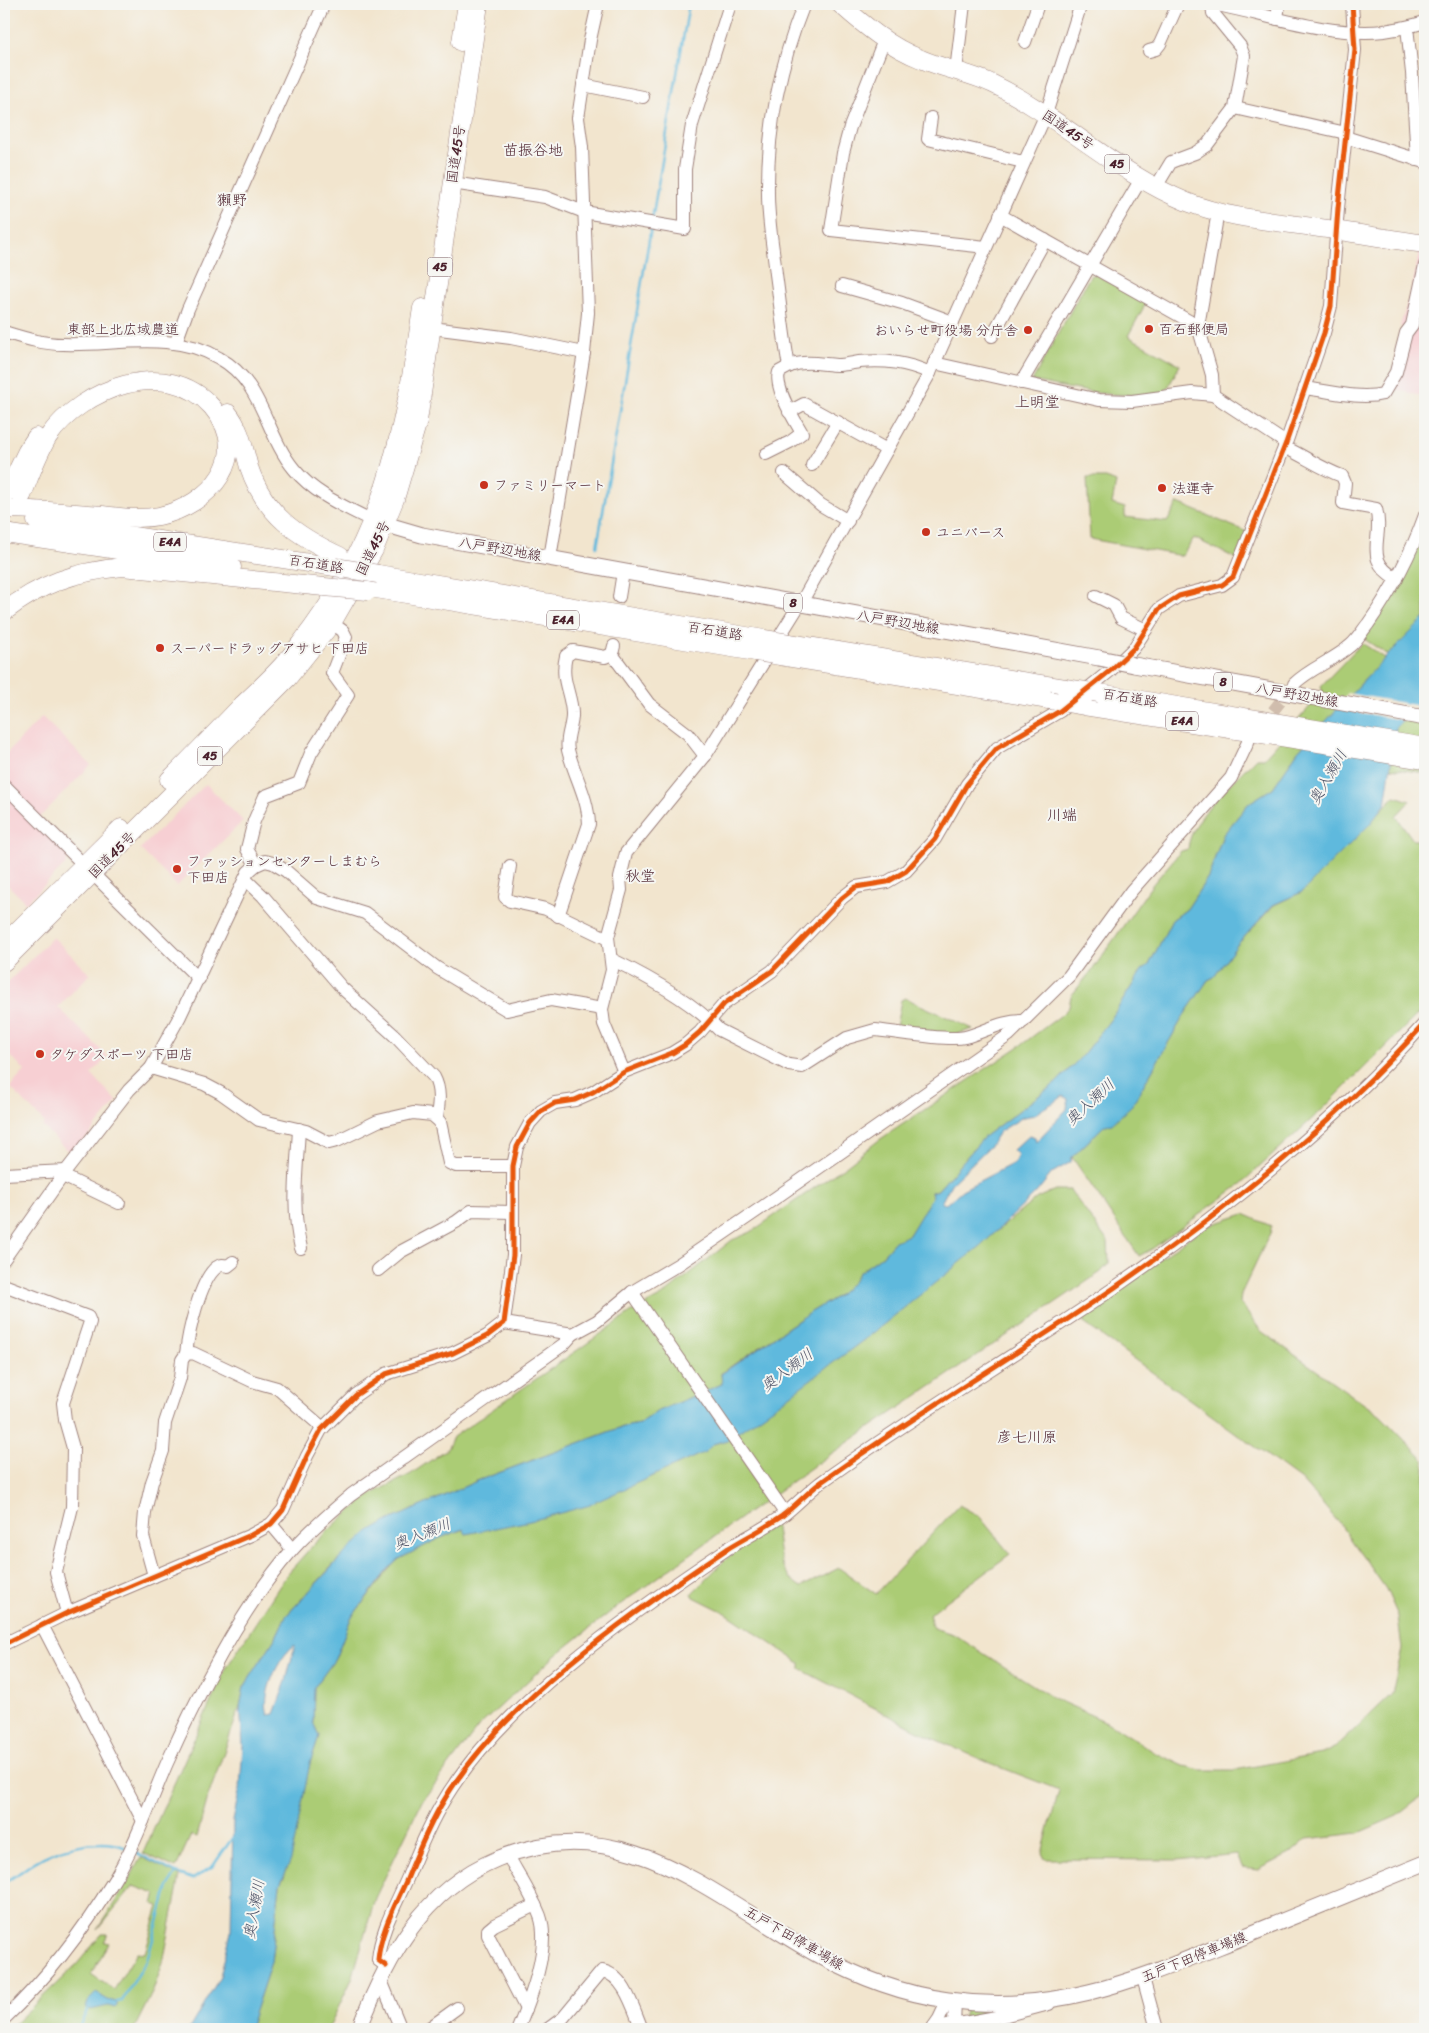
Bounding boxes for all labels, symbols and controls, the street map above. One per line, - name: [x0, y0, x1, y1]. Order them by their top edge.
- street label: 国道45号: [1036, 103, 1100, 157]
- street label: 国道45号: [439, 123, 473, 185]
- district label: 苗振谷地: [503, 137, 563, 163]
- road number: 45: [1104, 154, 1130, 173]
- district label: 獺野: [217, 187, 247, 213]
- road number: 45: [428, 258, 452, 276]
- street label: 東部上北広域農道: [67, 317, 179, 342]
- place label: 百石郵便局: [1159, 317, 1229, 342]
- place label: おいらせ町役場 分庁舎: [874, 318, 1018, 343]
- marker: 百石郵便局: [1143, 323, 1155, 335]
- marker: おいらせ町役場 分庁舎: [1022, 324, 1034, 336]
- district label: 上明堂: [1014, 389, 1060, 415]
- place label: ファミリーマート: [494, 473, 606, 498]
- place label: 法運寺: [1172, 476, 1214, 501]
- marker: ファミリーマート: [478, 479, 490, 491]
- marker: 法運寺: [1156, 482, 1168, 494]
- street label: 国道45号: [349, 516, 397, 580]
- place label: ユニバース: [936, 520, 1005, 545]
- marker: ユニバース: [920, 526, 932, 538]
- street label: 八戸野辺地線: [456, 529, 544, 569]
- road number: E4A: [154, 532, 186, 552]
- street label: 百石道路: [286, 547, 346, 581]
- road number: 8: [784, 594, 802, 612]
- street label: 八戸野辺地線: [854, 602, 942, 642]
- road number: E4A: [547, 610, 579, 630]
- street label: 百石道路: [685, 614, 745, 648]
- place label: スーパードラッグアサヒ 下田店: [170, 636, 369, 661]
- marker: スーパードラッグアサヒ 下田店: [154, 642, 166, 654]
- road number: 8: [1214, 672, 1232, 692]
- street label: 八戸野辺地線: [1253, 675, 1341, 715]
- street label: 百石道路: [1100, 681, 1160, 715]
- road number: E4A: [1166, 711, 1198, 730]
- water label: 奥入瀬川: [1302, 745, 1354, 809]
- road number: 45: [198, 746, 222, 766]
- district label: 川端: [1047, 802, 1077, 828]
- street label: 国道45号: [82, 825, 142, 885]
- place label: ファッションセンターしまむら 下田店: [187, 849, 382, 890]
- marker: ファッションセンターしまむら 下田店: [171, 863, 183, 875]
- district label: 秋堂: [625, 863, 655, 889]
- place label: タケダスポーツ 下田店: [50, 1042, 193, 1067]
- marker: タケダスポーツ 下田店: [34, 1048, 46, 1060]
- water label: 奥入瀬川: [1059, 1072, 1121, 1132]
- water label: 奥入瀬川: [755, 1342, 819, 1398]
- district label: 彦七川原: [997, 1424, 1057, 1450]
- water label: 奥入瀬川: [389, 1511, 455, 1557]
- water label: 奥入瀬川: [236, 1877, 272, 1941]
- street label: 五戸下田停車場線: [739, 1899, 849, 1977]
- street label: 五戸下田停車場線: [1137, 1924, 1251, 1990]

